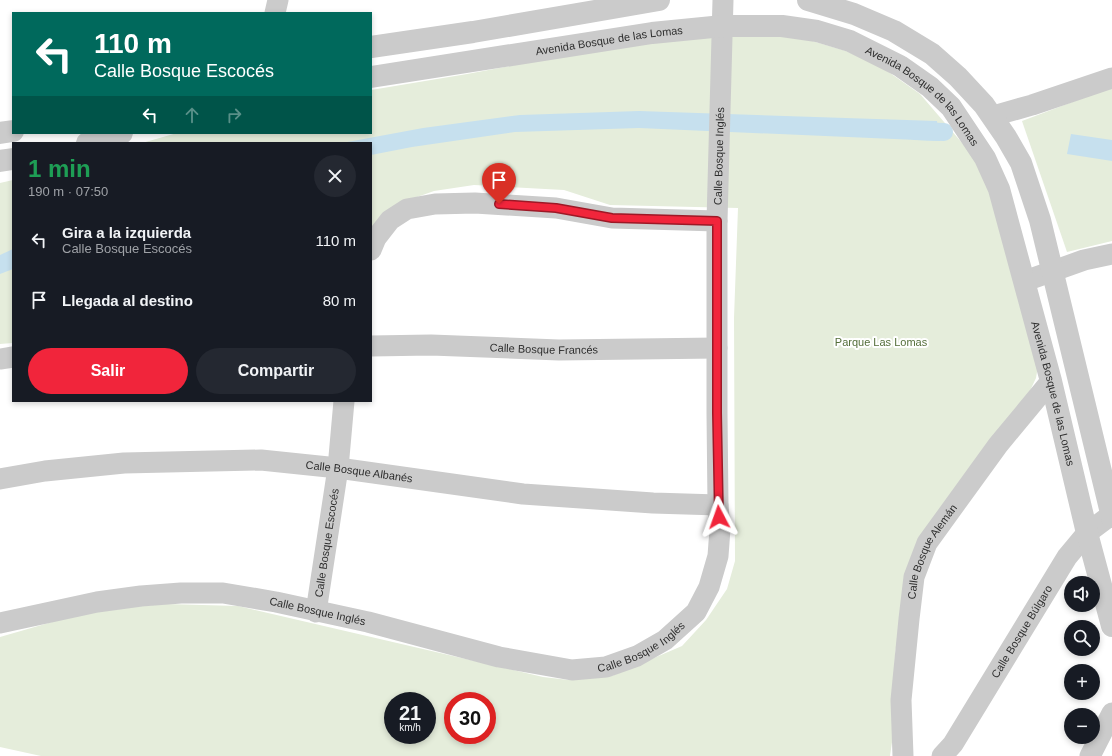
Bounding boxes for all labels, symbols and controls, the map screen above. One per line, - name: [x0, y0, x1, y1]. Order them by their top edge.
- street label: Avenida Bosque de las Lomas: [535, 24, 684, 57]
- icon: left: [28, 28, 80, 80]
- text: 110 m: [94, 28, 172, 59]
- street label: Avenida Bosque de las Lomas: [864, 44, 981, 148]
- text: Calle Bosque Escocés: [94, 61, 274, 81]
- icon: left: [139, 104, 161, 126]
- icon: ahead: [181, 104, 203, 126]
- icon: right: [223, 104, 245, 126]
- street label: Calle Bosque Inglés: [711, 106, 726, 205]
- text: 1 min: [28, 155, 91, 182]
- button: close: [314, 155, 356, 197]
- pin: [482, 163, 516, 204]
- icon: arrive: [488, 169, 510, 191]
- text: 190 m · 07:50: [28, 184, 108, 199]
- text: Gira a la izquierda: [62, 224, 191, 241]
- icon: left: [28, 229, 50, 251]
- text: 110 m: [315, 232, 356, 249]
- text: Calle Bosque Escocés: [62, 241, 192, 256]
- icon: arrive: [28, 289, 50, 311]
- text: Llegada al destino: [62, 292, 193, 309]
- text: 80 m: [323, 292, 356, 309]
- street label: Avenida Bosque de las Lomas: [1029, 320, 1077, 467]
- park label: Parque Las Lomas: [835, 336, 928, 348]
- street label: Calle Bosque Francés: [490, 341, 599, 356]
- button: Salir: [28, 348, 188, 394]
- button: Compartir: [196, 348, 356, 394]
- street label: Calle Bosque Albanés: [305, 459, 414, 484]
- street label: Calle Bosque Escocés: [312, 487, 341, 598]
- position arrow: [698, 496, 740, 538]
- street label: Calle Bosque Alemán: [905, 502, 959, 600]
- map controls: [1064, 576, 1100, 744]
- button: sound: [1064, 576, 1100, 612]
- street label: Calle Bosque Búlgaro: [989, 583, 1054, 680]
- street label: Calle Bosque Inglés: [269, 595, 367, 627]
- street label: Calle Bosque Inglés: [597, 619, 687, 674]
- button: search: [1064, 620, 1100, 656]
- button: +: [1064, 664, 1100, 700]
- speed limit sign: 30: [444, 692, 496, 744]
- text: 21: [399, 702, 421, 724]
- button: −: [1064, 708, 1100, 744]
- text: km/h: [399, 722, 421, 733]

